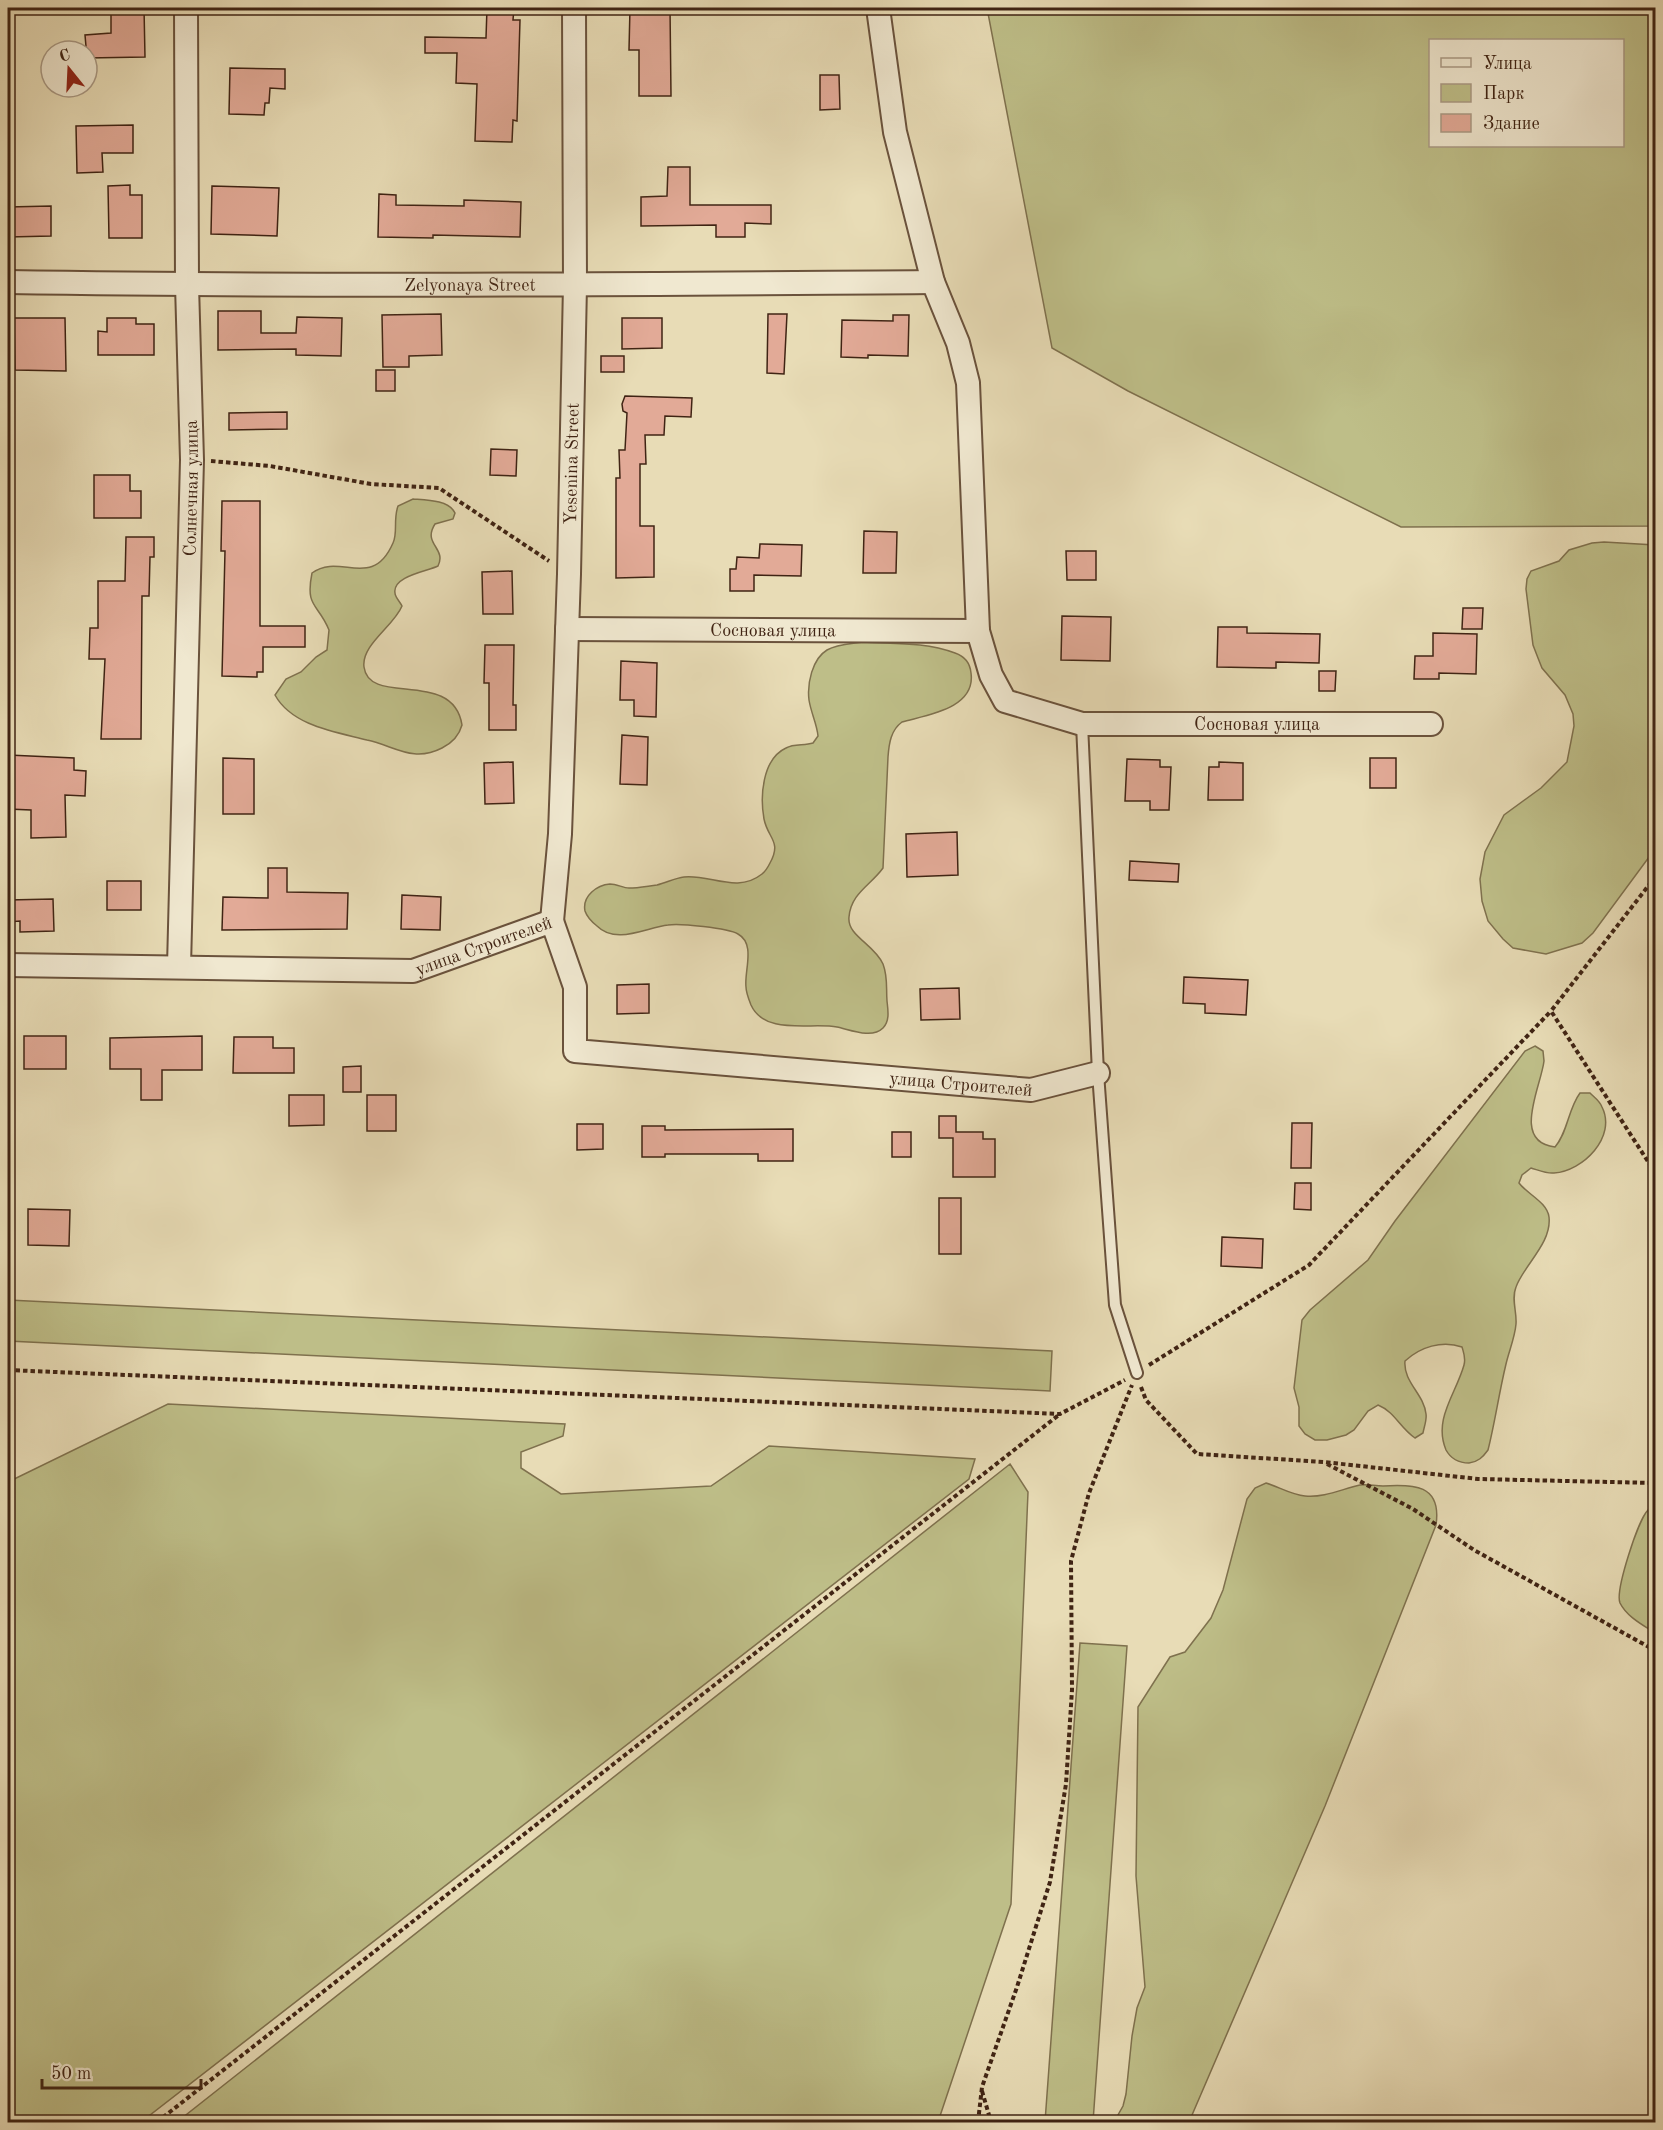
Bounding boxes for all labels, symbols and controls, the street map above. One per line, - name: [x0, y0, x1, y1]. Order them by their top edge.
- north arrow: [39, 39, 99, 99]
- legend: [1429, 39, 1624, 147]
- text: С: [57, 47, 72, 66]
- text: Улица: [1483, 55, 1532, 73]
- text: Парк: [1483, 85, 1524, 103]
- text: Здание: [1483, 115, 1540, 133]
- street label: Zelyonaya Street: [404, 276, 536, 295]
- street label: Yesenina Street: [562, 402, 583, 525]
- street label: Солнечная улица: [182, 420, 202, 557]
- street label: Сосновая улица: [710, 622, 836, 640]
- street label: Сосновая улица: [1194, 716, 1320, 734]
- street label: улица Строителей: [413, 914, 554, 979]
- street label: улица Строителей: [889, 1070, 1033, 1100]
- scale bar: [42, 2052, 201, 2090]
- text: 50 m: [51, 2065, 91, 2083]

